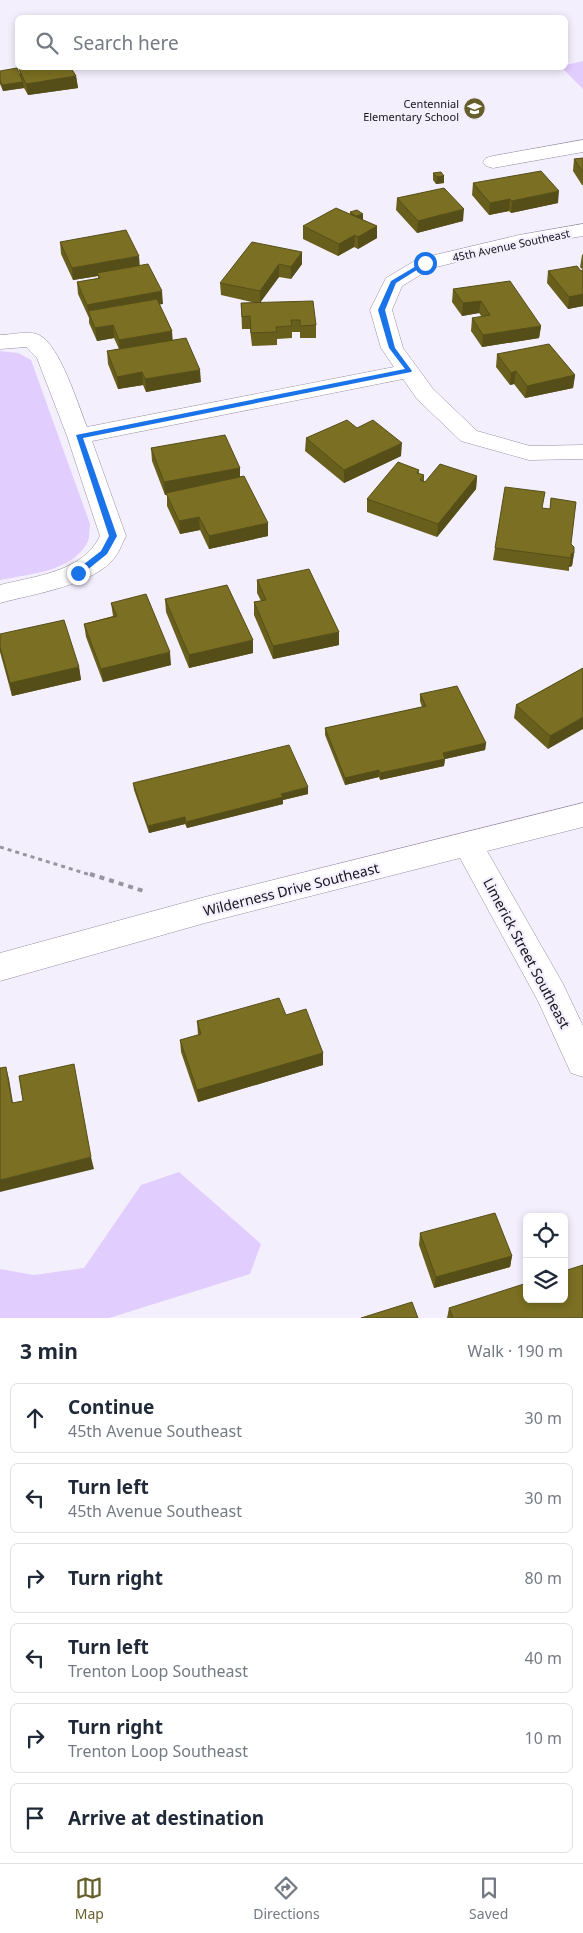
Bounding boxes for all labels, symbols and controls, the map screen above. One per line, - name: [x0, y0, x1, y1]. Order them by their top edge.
- search box: [15, 15, 568, 70]
- icon: search: [33, 29, 61, 57]
- text: Search here: [73, 30, 179, 56]
- place label: Centennial Elementary School: [363, 96, 459, 124]
- school or university icon: Centennial Elementary School: [463, 97, 487, 121]
- street label: 45th Avenue Southeast: [451, 225, 571, 265]
- route start: [414, 252, 437, 275]
- route end: [67, 562, 90, 585]
- street label: Wilderness Drive Southeast: [201, 858, 381, 920]
- street label: Limerick Street Southeast: [479, 874, 575, 1032]
- map controls: [523, 1213, 568, 1303]
- button: locate: [523, 1213, 568, 1258]
- button: layers: [523, 1258, 568, 1303]
- text: 3 min: [20, 1337, 78, 1365]
- text: Walk · 190 m: [468, 1340, 563, 1362]
- text: Continue: [68, 1394, 154, 1420]
- icon: ahead: [21, 1404, 49, 1432]
- text: 30 m: [525, 1407, 562, 1429]
- text: 45th Avenue Southeast: [68, 1420, 242, 1442]
- text: Turn left: [68, 1474, 149, 1500]
- icon: left: [21, 1484, 49, 1512]
- text: 30 m: [525, 1487, 562, 1509]
- text: 45th Avenue Southeast: [68, 1500, 242, 1522]
- icon: right: [21, 1564, 49, 1592]
- text: Turn right: [68, 1565, 163, 1591]
- text: 80 m: [525, 1567, 562, 1589]
- text: Turn left: [68, 1634, 149, 1660]
- icon: left: [21, 1644, 49, 1672]
- text: 40 m: [525, 1647, 562, 1669]
- text: Trenton Loop Southeast: [68, 1660, 248, 1682]
- text: Turn right: [68, 1714, 163, 1740]
- icon: right: [21, 1724, 49, 1752]
- text: 10 m: [525, 1727, 562, 1749]
- text: Trenton Loop Southeast: [68, 1740, 248, 1762]
- icon: arrive: [21, 1804, 49, 1832]
- text: Arrive at destination: [68, 1805, 264, 1831]
- tab: Map: [75, 1874, 104, 1923]
- tab: Directions: [253, 1874, 320, 1923]
- tab: Saved: [469, 1874, 508, 1923]

